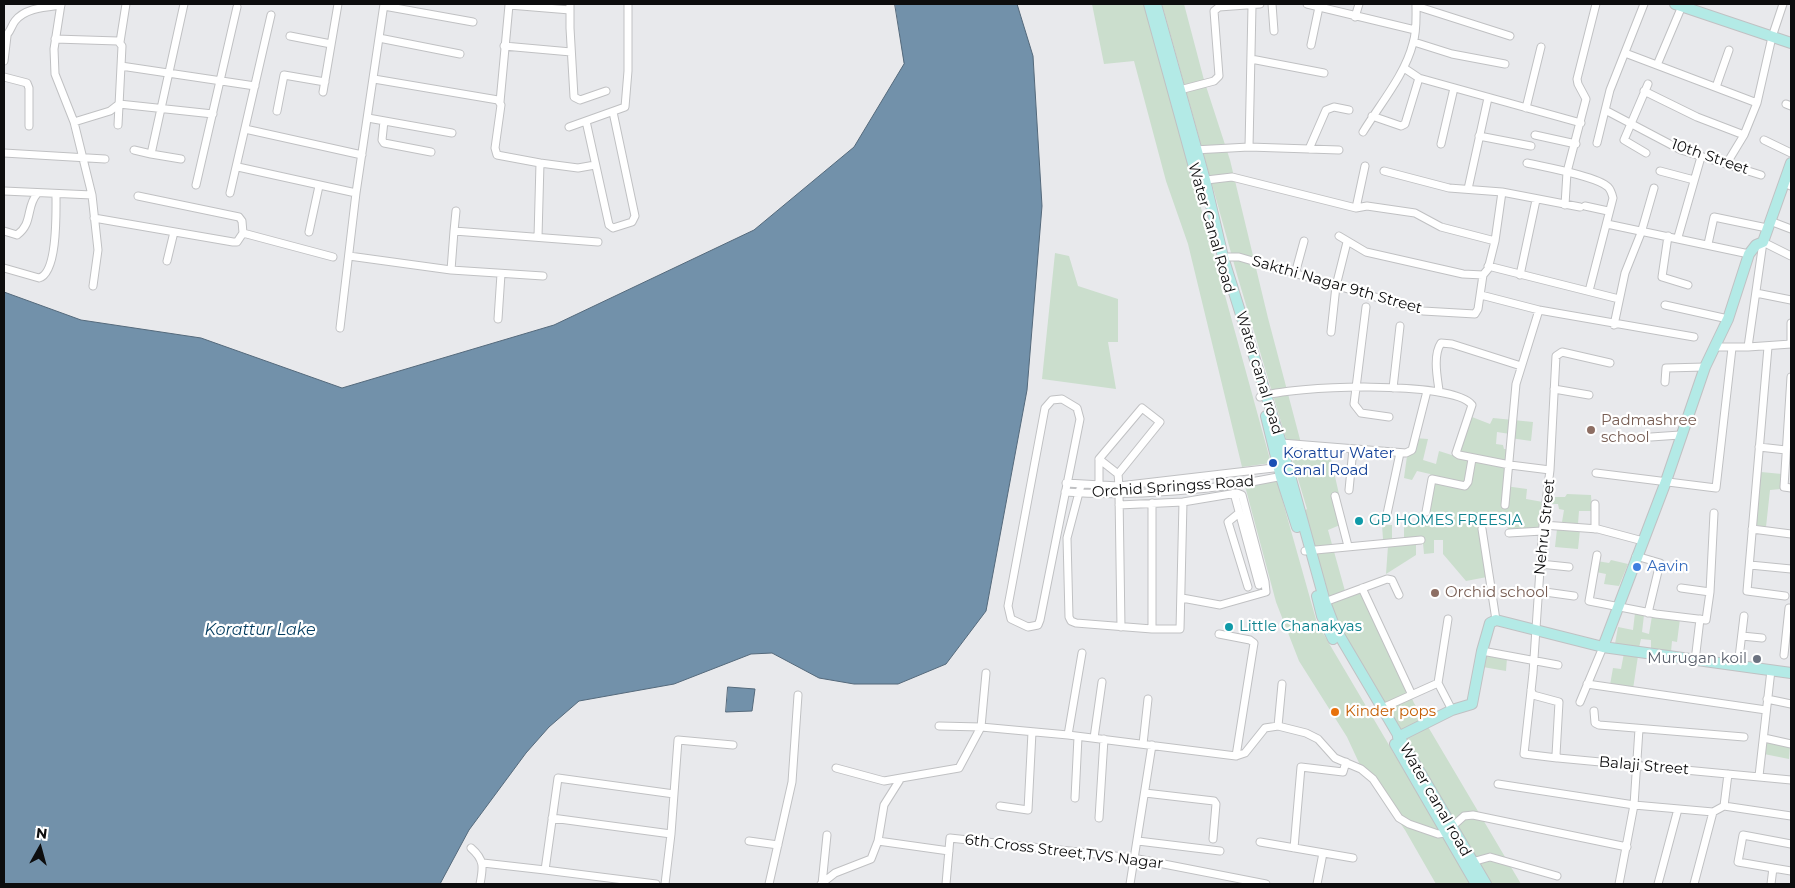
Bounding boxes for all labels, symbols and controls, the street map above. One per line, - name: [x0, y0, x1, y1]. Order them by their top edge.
- street label: 10th Street: [1669, 135, 1751, 179]
- street label: Water Canal Road: [1184, 161, 1238, 295]
- street label: Sakthi Nagar 9th Street: [1250, 252, 1424, 318]
- street label: Water canal road: [1232, 309, 1286, 437]
- place label: Padmashree school: [1601, 412, 1697, 447]
- marker: Padmashree school: [1585, 424, 1597, 436]
- place label: Korattur Water Canal Road: [1283, 445, 1395, 480]
- marker: Korattur Water Canal Road: [1267, 457, 1279, 469]
- street label: Orchid Springss Road: [1091, 472, 1255, 502]
- street label: Nehru Street: [1531, 478, 1559, 576]
- place label: GP HOMES FREESIA: [1369, 512, 1523, 530]
- marker: GP HOMES FREESIA: [1353, 515, 1365, 527]
- place label: Aavin: [1647, 558, 1689, 576]
- marker: Aavin: [1631, 561, 1643, 573]
- place label: Orchid school: [1445, 584, 1549, 602]
- marker: Orchid school: [1429, 587, 1441, 599]
- place label: Little Chanakyas: [1239, 618, 1362, 636]
- water label: Korattur Lake: [204, 620, 316, 640]
- marker: Little Chanakyas: [1223, 621, 1235, 633]
- place label: Murugan koil: [1647, 650, 1747, 668]
- marker: Murugan koil: [1751, 653, 1763, 665]
- place label: Kinder pops: [1345, 703, 1436, 721]
- marker: Kinder pops: [1329, 706, 1341, 718]
- street label: Water canal road: [1395, 740, 1475, 860]
- street label: Balaji Street: [1598, 753, 1690, 779]
- north arrow: [15, 823, 65, 873]
- text: N: [35, 823, 49, 843]
- street label: 6th Cross Street,TVS Nagar: [964, 831, 1164, 873]

